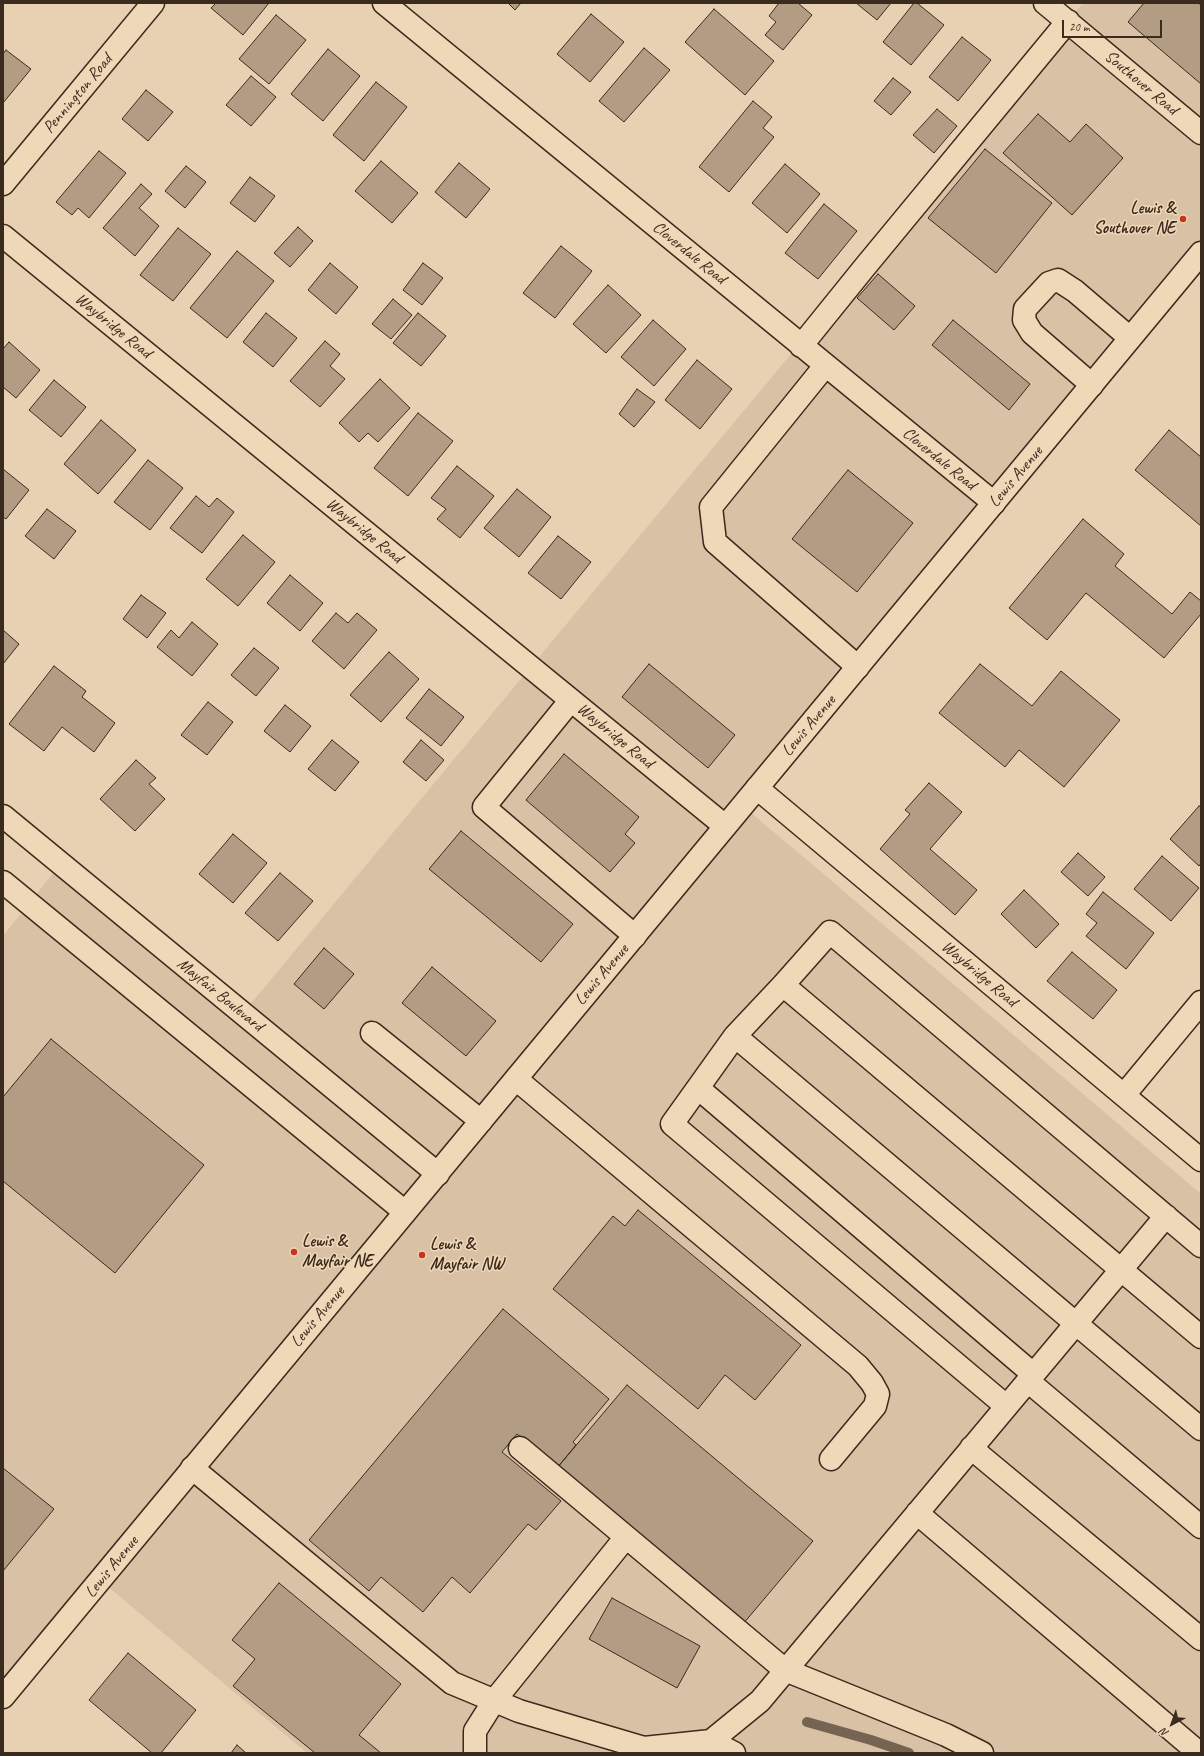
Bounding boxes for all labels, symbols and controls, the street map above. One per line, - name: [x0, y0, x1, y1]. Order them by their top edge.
- scale bar: [1064, 12, 1164, 38]
- text: 20 m: [1069, 19, 1089, 35]
- street label: Southover Road: [1100, 46, 1182, 120]
- street label: Pennington Road: [39, 50, 117, 138]
- place label: Lewis & Southover NE: [1094, 199, 1175, 239]
- marker: Lewis & Southover NE: [1178, 214, 1188, 224]
- street label: Cloverdale Road: [648, 217, 730, 289]
- street label: Waybridge Road: [71, 289, 155, 363]
- street label: Cloverdale Road: [898, 423, 980, 495]
- street label: Lewis Avenue: [984, 442, 1048, 512]
- street label: Waybridge Road: [322, 494, 406, 568]
- street label: Lewis Avenue: [777, 691, 841, 761]
- street label: Waybridge Road: [573, 699, 657, 773]
- street label: Waybridge Road: [937, 936, 1021, 1012]
- street label: Lewis Avenue: [570, 940, 634, 1010]
- street label: Mayfair Boulevard: [173, 954, 267, 1036]
- place label: Lewis & Mayfair NE: [302, 1232, 373, 1272]
- place label: Lewis & Mayfair NW: [430, 1235, 504, 1275]
- marker: Lewis & Mayfair NE: [289, 1247, 299, 1257]
- marker: Lewis & Mayfair NW: [417, 1250, 427, 1260]
- street label: Lewis Avenue: [286, 1282, 350, 1352]
- street label: Lewis Avenue: [81, 1532, 143, 1602]
- north arrow: [1152, 1704, 1192, 1744]
- text: N: [1157, 1726, 1171, 1741]

